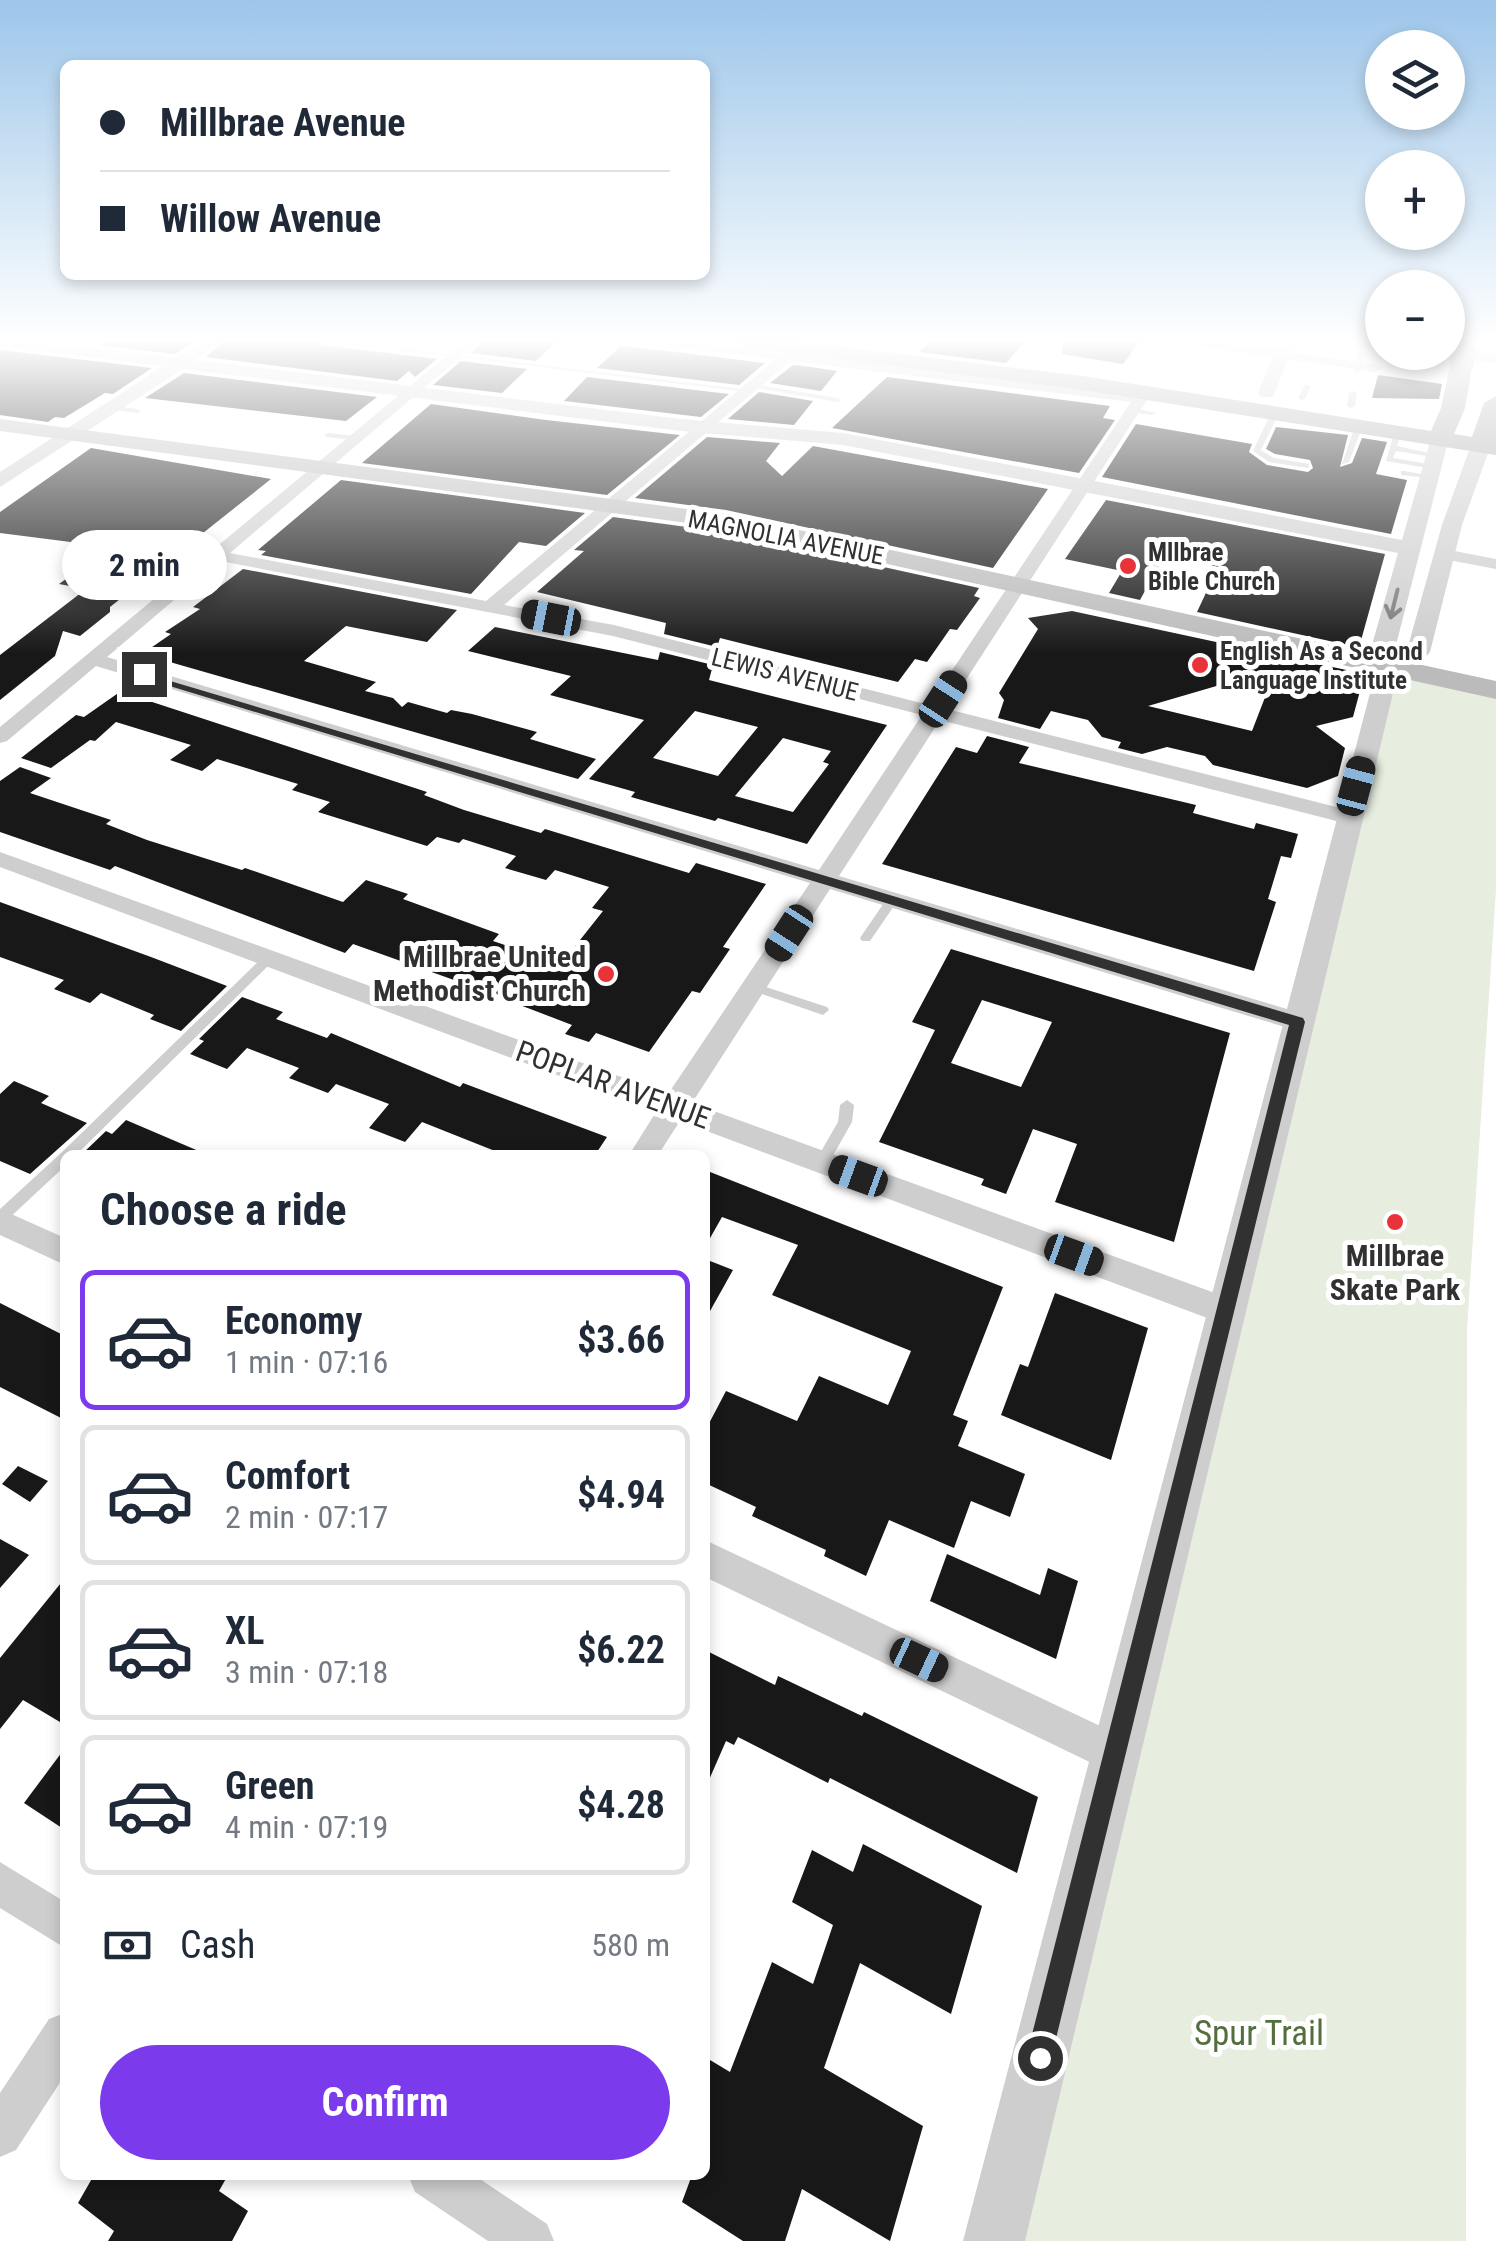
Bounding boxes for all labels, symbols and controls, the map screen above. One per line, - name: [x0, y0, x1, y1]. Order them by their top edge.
- map controls: [1365, 30, 1465, 370]
- button: layers: [1365, 30, 1465, 130]
- text: Millbrae Avenue: [160, 101, 406, 145]
- button: +: [1365, 150, 1465, 250]
- text: Willow Avenue: [160, 197, 381, 241]
- button: −: [1365, 270, 1465, 370]
- street label: MAGNOLIA AVENUE: [685, 504, 886, 571]
- callout: 2 min: [62, 529, 226, 599]
- place label: Mllbrae Bible Church: [1148, 538, 1275, 596]
- text: 2 min: [109, 546, 180, 584]
- marker: Mllbrae Bible Church: [1117, 555, 1139, 577]
- one-way arrow: [1384, 587, 1402, 619]
- car: [519, 598, 583, 638]
- place label: English As a Second Language Institute: [1220, 637, 1423, 695]
- street label: LEWIS AVENUE: [709, 642, 861, 707]
- route end: [122, 652, 167, 697]
- marker: English As a Second Language Institute: [1189, 654, 1211, 676]
- car: [914, 666, 972, 732]
- car: [1334, 753, 1378, 819]
- car: [760, 900, 818, 966]
- place label: Millbrae United Methodist Church: [373, 939, 586, 1008]
- marker: Millbrae United Methodist Church: [595, 963, 617, 985]
- street label: POPLAR AVENUE: [511, 1033, 715, 1136]
- car: [825, 1152, 891, 1200]
- text: Choose a ride: [100, 1183, 347, 1236]
- marker: Millbrae Skate Park: [1384, 1211, 1406, 1233]
- car: [1041, 1231, 1107, 1279]
- place label: Millbrae Skate Park: [1330, 1238, 1461, 1307]
- icon: car: [105, 1295, 195, 1385]
- text: Economy: [225, 1299, 362, 1343]
- text: $3.66: [577, 1318, 665, 1362]
- text: 1 min · 07:16: [225, 1343, 388, 1381]
- icon: car: [105, 1450, 195, 1540]
- text: Comfort: [225, 1454, 350, 1498]
- text: $4.94: [577, 1473, 665, 1517]
- text: 2 min · 07:17: [225, 1498, 388, 1536]
- icon: car: [105, 1605, 195, 1695]
- text: XL: [225, 1609, 264, 1653]
- text: $6.22: [577, 1628, 665, 1672]
- car: [885, 1634, 953, 1686]
- text: 3 min · 07:18: [225, 1653, 388, 1691]
- icon: car: [105, 1760, 195, 1850]
- text: Green: [225, 1764, 315, 1808]
- text: $4.28: [577, 1783, 665, 1827]
- text: 4 min · 07:19: [225, 1808, 388, 1846]
- icon: cash: [100, 1918, 155, 1973]
- text: Cash: [180, 1923, 255, 1967]
- text: 580 m: [591, 1926, 670, 1964]
- park label: Spur Trail: [1194, 2013, 1324, 2054]
- route start: [1018, 2036, 1063, 2081]
- button: Confirm: [100, 2045, 670, 2160]

